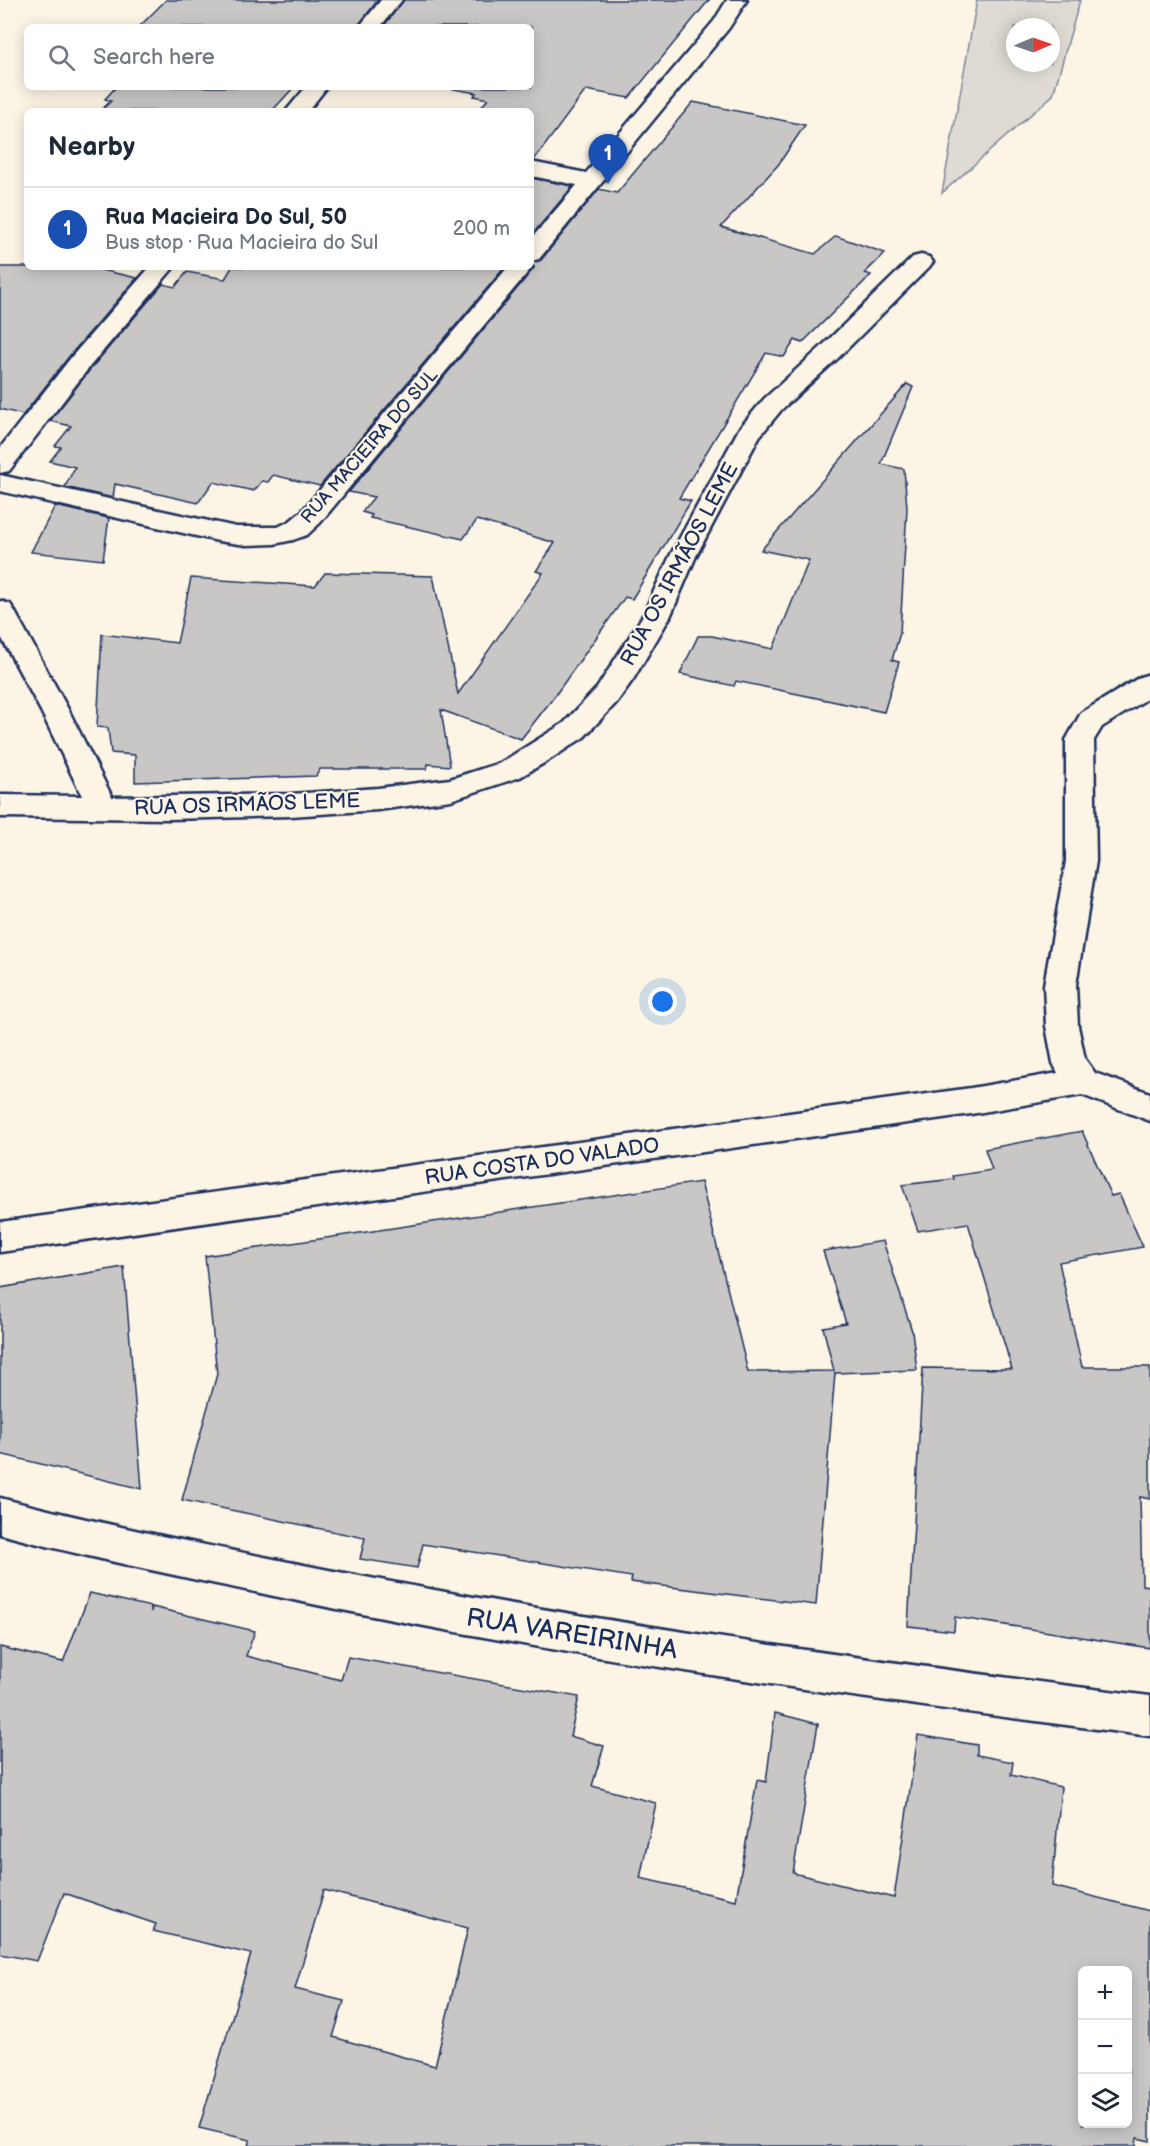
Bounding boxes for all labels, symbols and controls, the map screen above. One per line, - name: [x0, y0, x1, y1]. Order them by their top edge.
- north arrow: [1006, 18, 1060, 72]
- search box: [24, 24, 534, 90]
- icon: search: [45, 41, 78, 74]
- text: Search here: [93, 44, 215, 71]
- text: Nearby: [48, 132, 135, 163]
- pin: 1: [588, 134, 628, 184]
- text: Rua Macieira Do Sul, 50: [105, 204, 347, 231]
- text: 1: [63, 217, 72, 241]
- text: 200 m: [453, 217, 510, 241]
- text: Bus stop · Rua Macieira do Sul: [105, 231, 378, 255]
- street label: RUA MACIEIRA DO SUL: [297, 364, 442, 528]
- street label: RUA OS IRMÃOS LEME: [615, 458, 744, 670]
- street label: RUA OS IRMÃOS LEME: [133, 788, 361, 821]
- your location: [648, 987, 677, 1016]
- street label: RUA COSTA DO VALADO: [423, 1133, 661, 1190]
- street label: RUA VAREIRINHA: [464, 1602, 680, 1667]
- map controls: [1078, 1966, 1132, 2128]
- button: +: [1078, 1966, 1132, 2020]
- button: −: [1078, 2020, 1132, 2074]
- button: layers: [1078, 2074, 1132, 2128]

